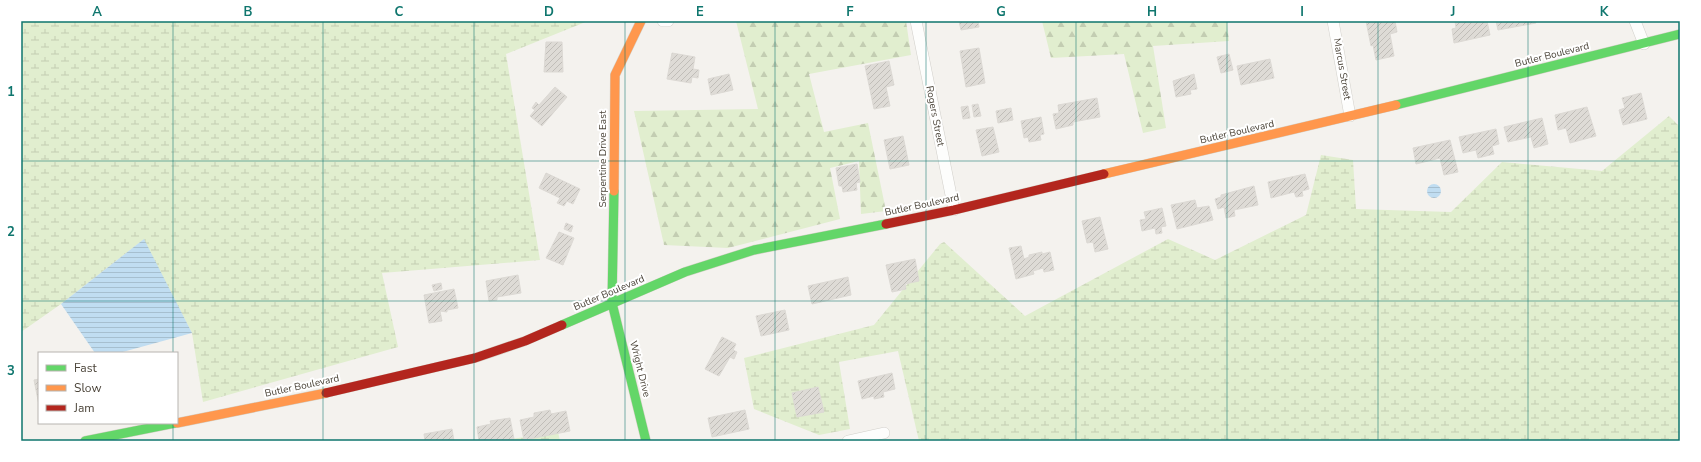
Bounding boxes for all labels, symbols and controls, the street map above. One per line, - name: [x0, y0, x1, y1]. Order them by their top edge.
- text: A: [92, 3, 102, 21]
- text: B: [244, 3, 253, 21]
- text: C: [395, 3, 404, 21]
- text: D: [544, 3, 554, 21]
- text: E: [696, 3, 704, 21]
- text: F: [846, 3, 854, 21]
- text: G: [996, 3, 1006, 21]
- text: H: [1147, 3, 1157, 21]
- text: I: [1300, 3, 1304, 21]
- text: J: [1450, 3, 1455, 21]
- text: K: [1600, 3, 1609, 21]
- street label: Marcus Street: [1330, 37, 1354, 101]
- street label: Butler Boulevard: [1513, 39, 1591, 71]
- text: 1: [7, 83, 15, 101]
- street label: Rogers Street: [922, 84, 948, 148]
- street label: Serpentine Drive East: [596, 110, 610, 207]
- street label: Butler Boulevard: [1198, 117, 1276, 147]
- street label: Butler Boulevard: [883, 190, 961, 220]
- text: 2: [7, 223, 15, 241]
- street label: Butler Boulevard: [571, 272, 647, 314]
- street label: Wright Drive: [626, 339, 654, 399]
- legend: [38, 352, 178, 424]
- text: Fast: [74, 360, 97, 376]
- text: 3: [7, 362, 15, 380]
- street label: Butler Boulevard: [263, 371, 341, 401]
- text: Slow: [74, 380, 102, 396]
- text: Jam: [73, 400, 95, 416]

